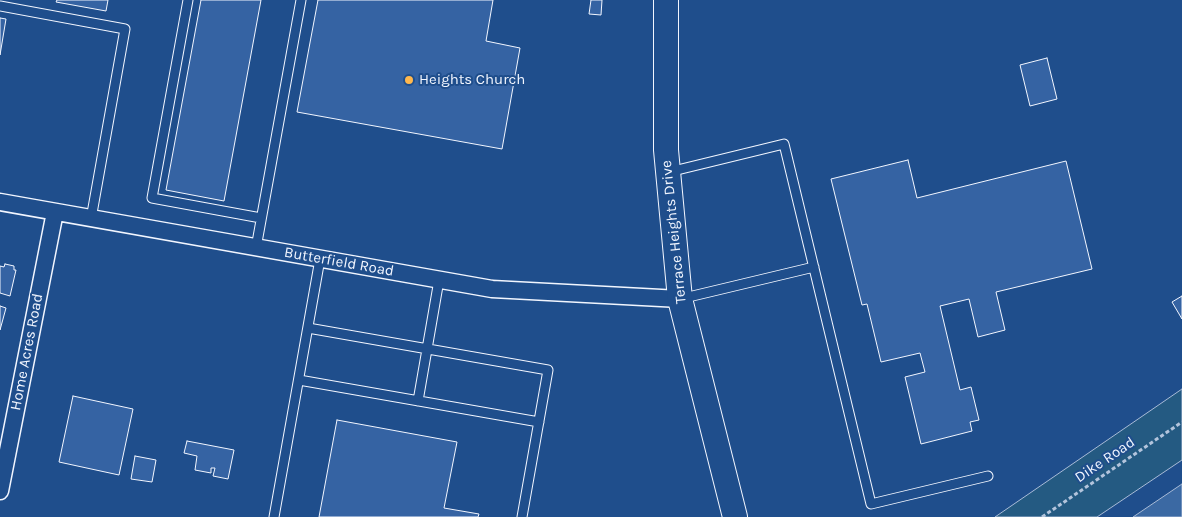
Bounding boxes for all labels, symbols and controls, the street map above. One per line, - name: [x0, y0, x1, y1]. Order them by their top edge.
- place label: Heights Church: [419, 71, 525, 89]
- marker: Heights Church: [403, 74, 415, 86]
- street label: Terrace Heights Drive: [658, 159, 690, 305]
- street label: Butterfield Road: [283, 243, 395, 281]
- street label: Home Acres Road: [7, 292, 47, 412]
- street label: Dike Road: [1072, 433, 1138, 487]

